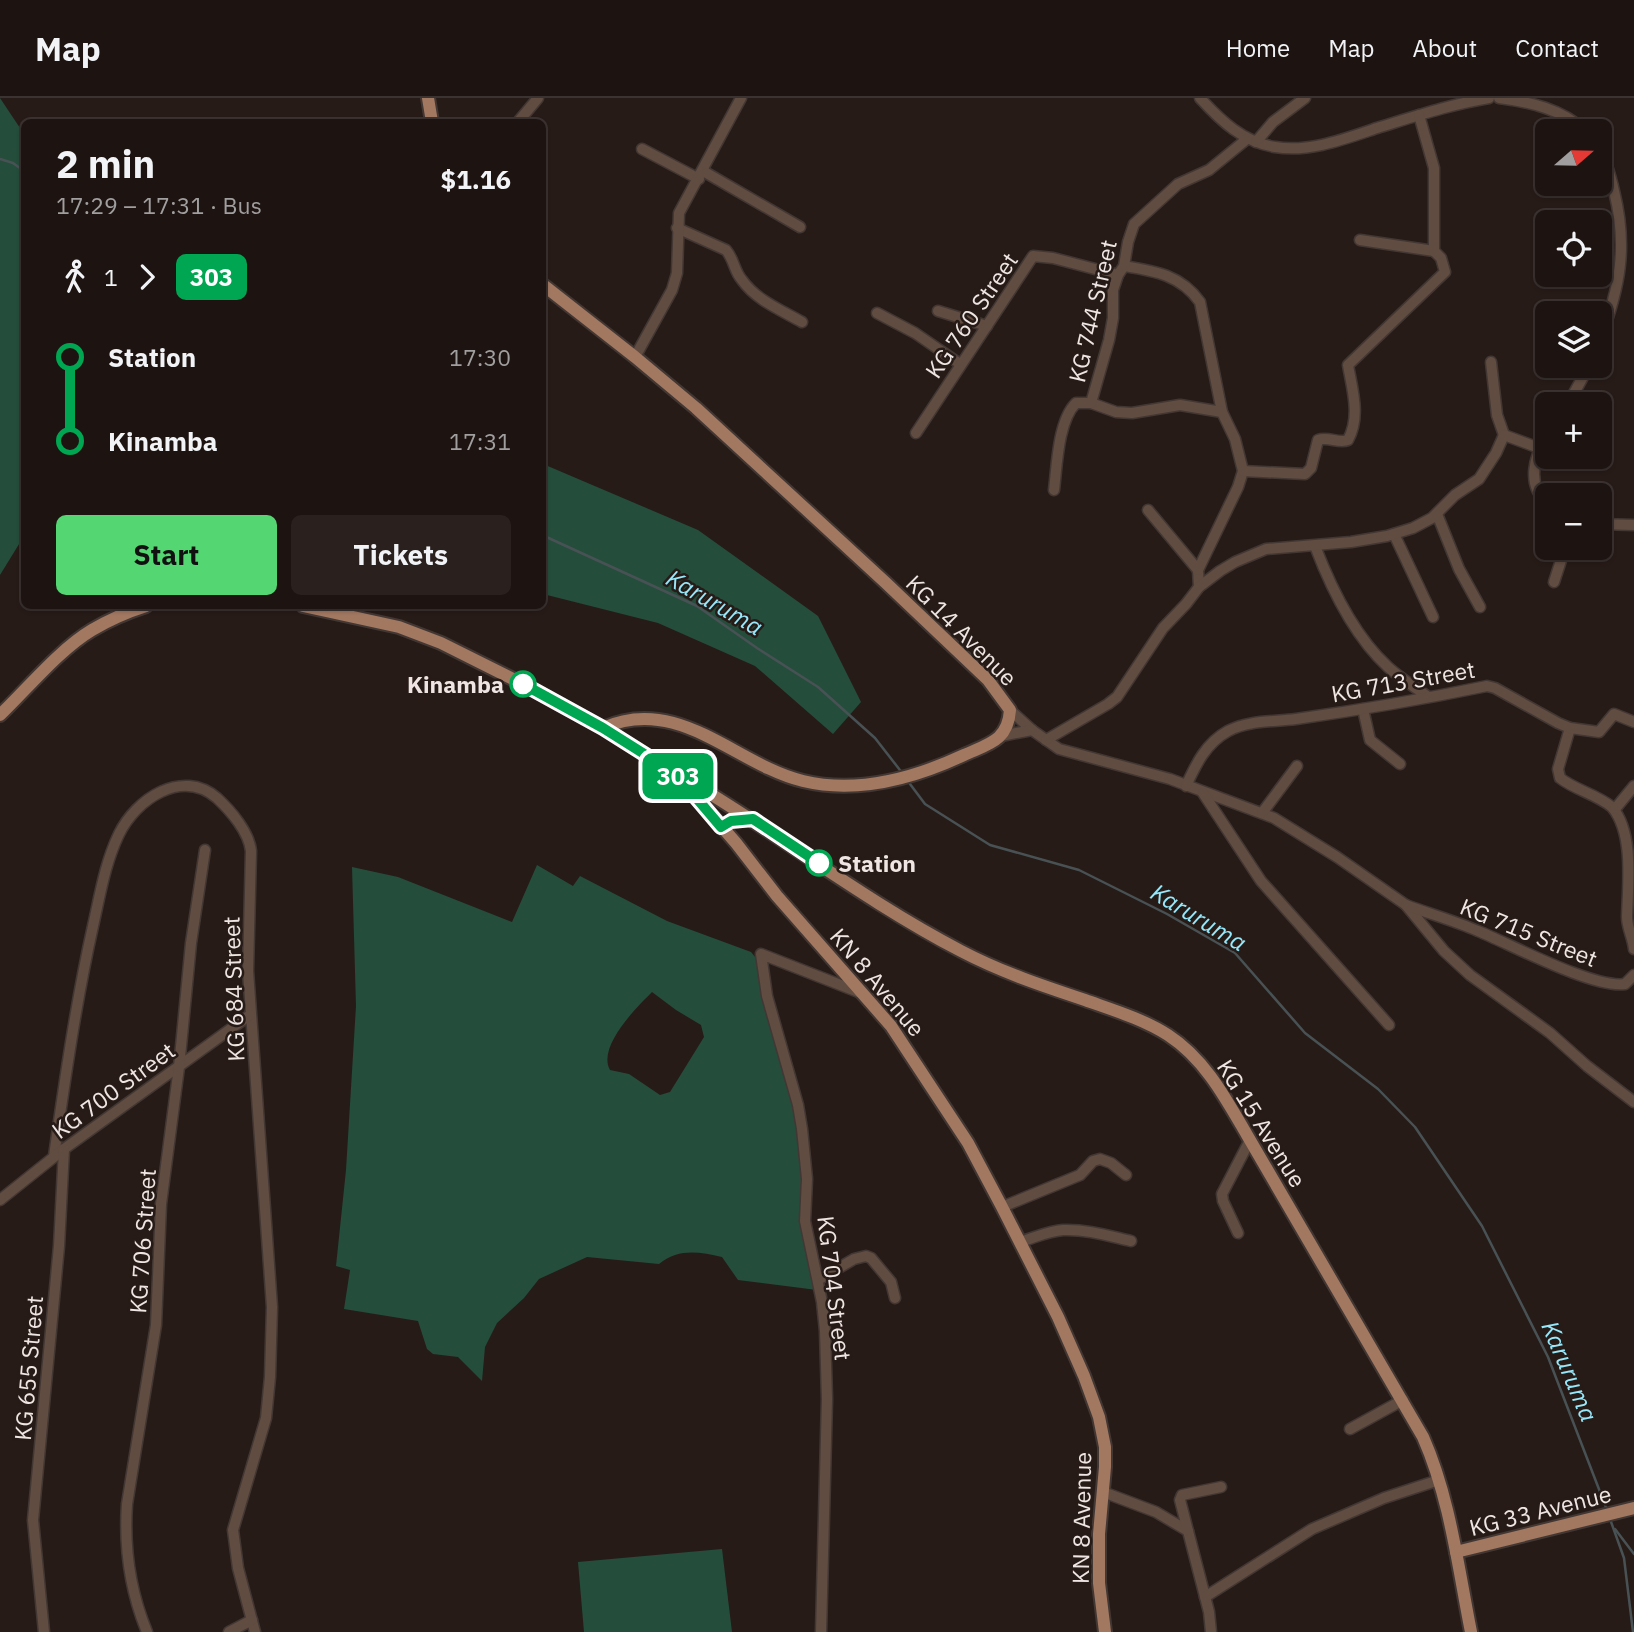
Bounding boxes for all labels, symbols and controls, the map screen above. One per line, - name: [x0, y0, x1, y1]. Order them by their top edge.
- text: Map: [35, 27, 101, 70]
- text: Home: [1226, 32, 1290, 64]
- text: Map: [1328, 32, 1374, 64]
- text: About: [1412, 32, 1477, 64]
- text: Contact: [1515, 32, 1599, 64]
- north arrow: [1535, 119, 1612, 196]
- map controls: [1535, 119, 1612, 560]
- text: 2 min: [56, 139, 155, 188]
- text: $1.16: [441, 162, 511, 196]
- text: 17:29 – 17:31 · Bus: [56, 190, 262, 220]
- button: locate: [1535, 210, 1612, 287]
- street label: KG 744 Street: [1061, 237, 1123, 385]
- street label: KG 760 Street: [918, 246, 1024, 384]
- icon: walk: [56, 258, 94, 296]
- icon: forward: [128, 258, 166, 296]
- text: 303: [190, 261, 233, 293]
- text: 1: [104, 262, 118, 292]
- button: layers: [1535, 301, 1612, 378]
- text: Station: [108, 340, 196, 374]
- text: 17:30: [449, 342, 511, 372]
- button: +: [1535, 392, 1612, 469]
- text: Kinamba: [108, 424, 218, 458]
- text: 17:31: [449, 426, 511, 456]
- button: −: [1535, 483, 1612, 560]
- button: Start: [56, 515, 277, 595]
- button: Tickets: [291, 515, 511, 595]
- water label: Karuruma: [661, 561, 769, 643]
- street label: KG 14 Avenue: [900, 568, 1024, 692]
- street label: KG 713 Street: [1329, 654, 1477, 708]
- place label: Kinamba: [407, 669, 504, 699]
- marker: Kinamba: [510, 671, 536, 697]
- line badge: 303: [638, 753, 718, 799]
- text: 303: [656, 760, 700, 792]
- place label: Station: [838, 848, 916, 878]
- marker: Station: [806, 850, 832, 876]
- water label: Karuruma: [1145, 876, 1253, 958]
- street label: KG 715 Street: [1456, 891, 1602, 973]
- street label: KG 684 Street: [215, 916, 251, 1062]
- street label: KN 8 Avenue: [824, 922, 932, 1042]
- street label: KG 700 Street: [45, 1035, 181, 1145]
- street label: KG 15 Avenue: [1211, 1053, 1313, 1193]
- street label: KG 706 Street: [122, 1167, 162, 1315]
- street label: KG 704 Street: [811, 1214, 859, 1362]
- street label: KG 655 Street: [7, 1294, 49, 1442]
- water label: Karuruma: [1534, 1316, 1606, 1426]
- street label: KN 8 Avenue: [1065, 1452, 1097, 1584]
- street label: KG 33 Avenue: [1466, 1478, 1614, 1542]

